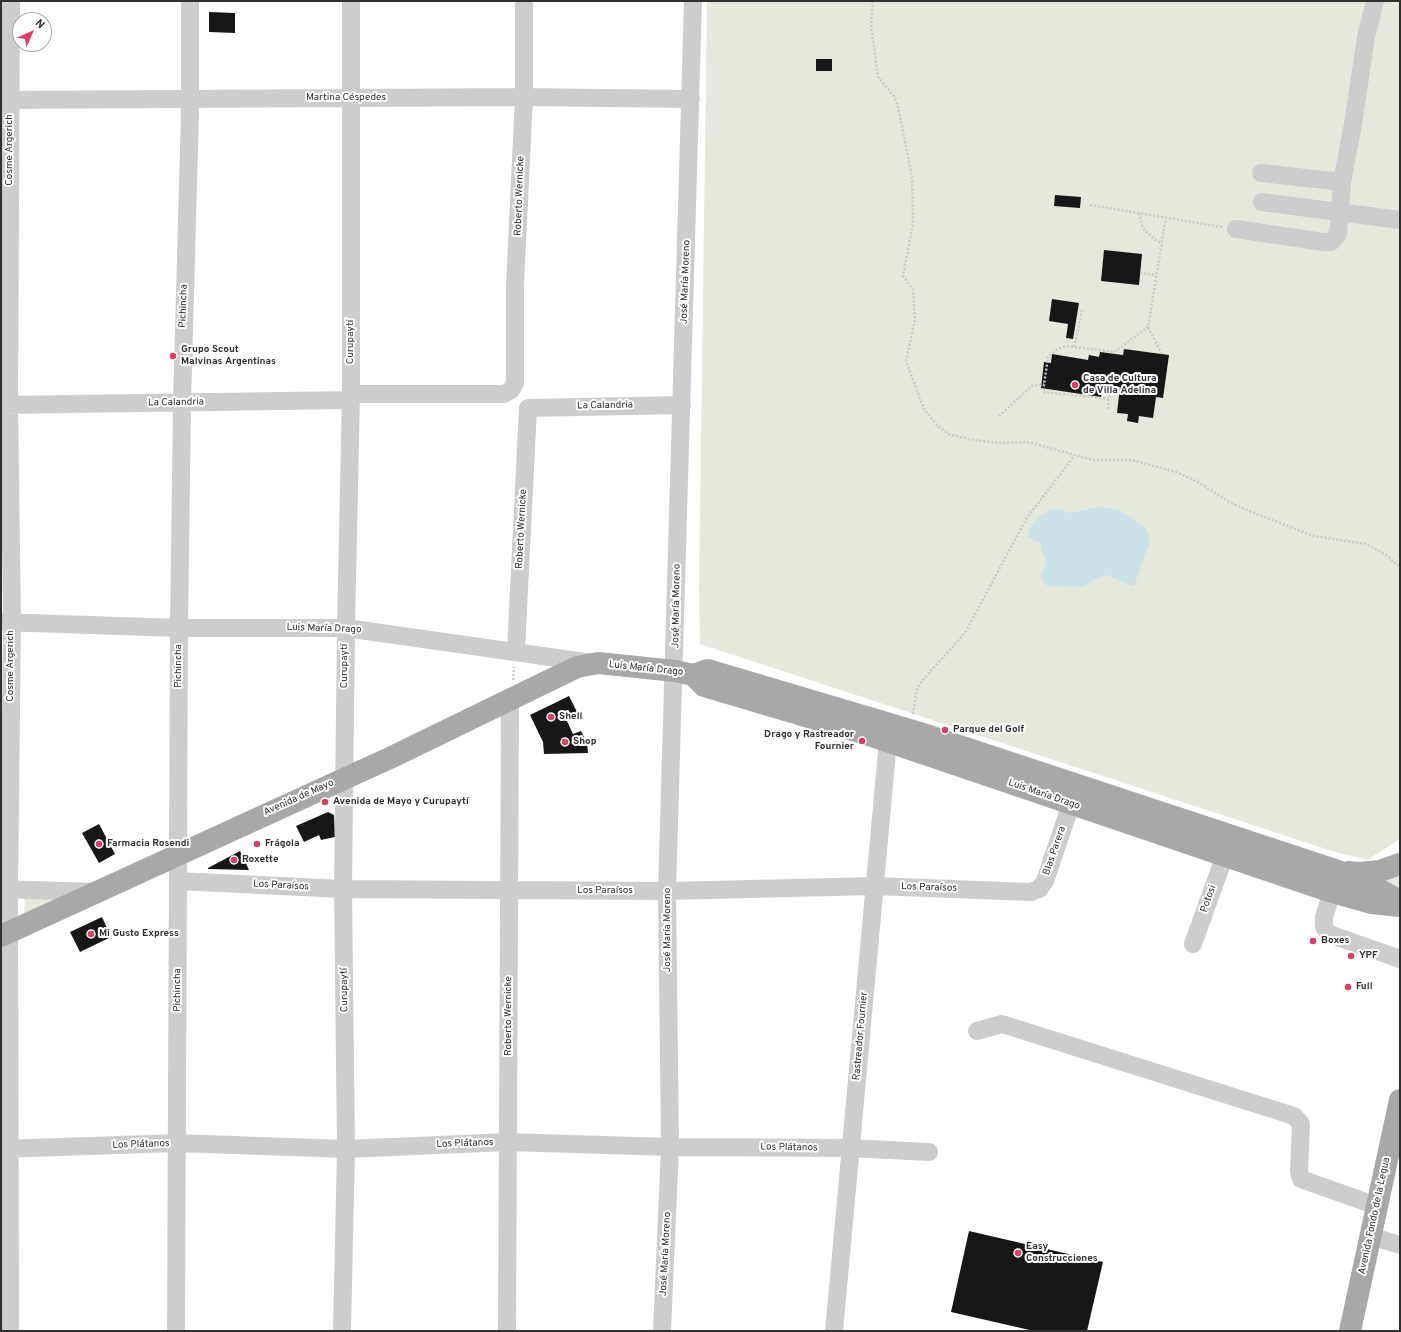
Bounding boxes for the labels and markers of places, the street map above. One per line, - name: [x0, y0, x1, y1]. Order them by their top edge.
- place label: Grupo Scout Malvinas Argentinas: [181, 344, 276, 368]
- marker: Grupo Scout Malvinas Argentinas: [168, 351, 178, 361]
- place label: Casa de Cultura de Villa Adelina: [1083, 373, 1157, 396]
- marker: Casa de Cultura de Villa Adelina: [1070, 380, 1080, 390]
- place label: Shell: [559, 711, 582, 723]
- marker: Shell: [546, 712, 556, 722]
- place label: Parque del Golf: [953, 724, 1024, 736]
- marker: Parque del Golf: [940, 725, 950, 735]
- place label: Drago y Rastreador Fournier: [764, 729, 854, 752]
- place label: Shop: [573, 736, 596, 748]
- marker: Drago y Rastreador Fournier: [857, 736, 867, 746]
- marker: Shop: [560, 737, 570, 747]
- place label: Avenida de Mayo y Curupaytí: [333, 796, 469, 808]
- marker: Avenida de Mayo y Curupaytí: [320, 797, 330, 807]
- place label: Farmacia Rosendi: [107, 838, 189, 850]
- place label: Frágola: [265, 838, 300, 850]
- marker: Farmacia Rosendi: [94, 839, 104, 849]
- marker: Frágola: [252, 839, 262, 849]
- place label: Roxette: [242, 854, 279, 866]
- marker: Roxette: [229, 855, 239, 865]
- place label: Mi Gusto Express: [99, 928, 179, 940]
- marker: Mi Gusto Express: [86, 929, 96, 939]
- place label: Boxes: [1321, 935, 1349, 947]
- marker: Boxes: [1308, 936, 1318, 946]
- place label: YPF: [1359, 950, 1378, 962]
- marker: YPF: [1346, 951, 1356, 961]
- place label: Full: [1356, 981, 1373, 993]
- marker: Full: [1343, 982, 1353, 992]
- place label: Easy Construcciones: [1026, 1241, 1098, 1264]
- marker: Easy Construcciones: [1013, 1248, 1023, 1258]

